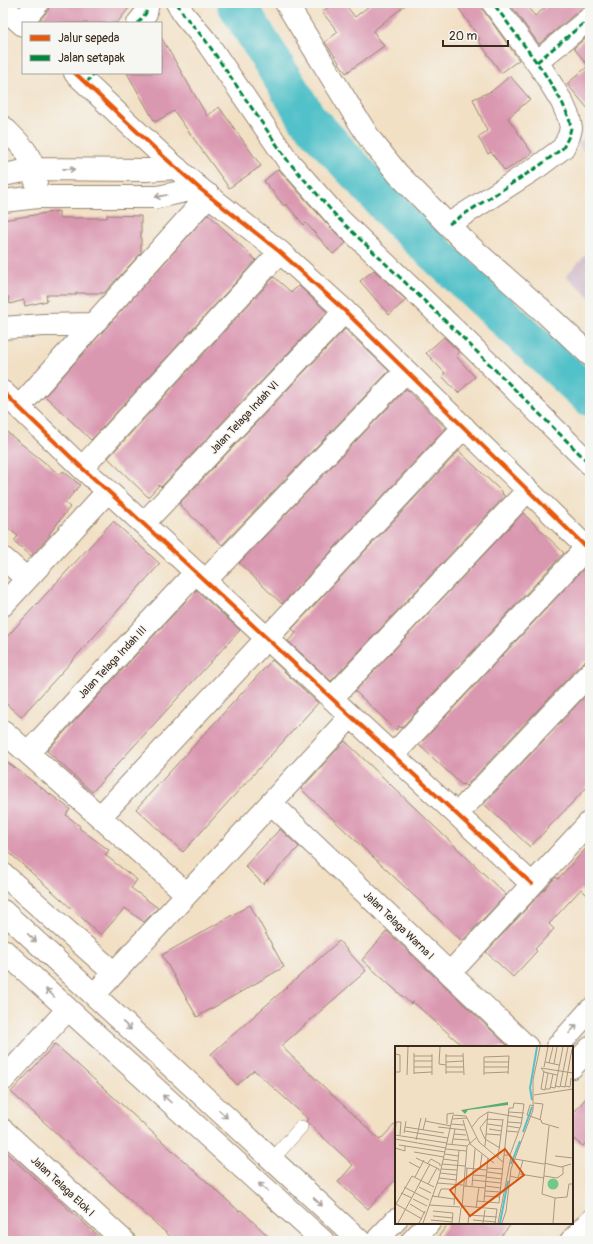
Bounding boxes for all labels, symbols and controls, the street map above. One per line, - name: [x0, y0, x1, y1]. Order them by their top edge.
- legend: [22, 22, 162, 74]
- scale bar: [443, 22, 508, 48]
- text: 20 m: [449, 29, 478, 44]
- text: Jalur sepeda: [58, 31, 120, 46]
- text: Jalan setapak: [58, 51, 125, 66]
- one-way arrow: [62, 165, 75, 173]
- one-way arrow: [155, 192, 168, 200]
- street label: Jalan Telaga Indah VI: [207, 378, 282, 457]
- street label: Jalan Telaga Indah III: [75, 623, 149, 701]
- street label: Jalan Telaga Warna I: [361, 888, 437, 962]
- one-way arrow: [26, 933, 37, 942]
- one-way arrow: [45, 988, 55, 998]
- one-way arrow: [122, 1021, 132, 1031]
- one-way arrow: [569, 1024, 578, 1034]
- inset map: [395, 1046, 573, 1224]
- one-way arrow: [162, 1094, 172, 1104]
- one-way arrow: [217, 1109, 227, 1118]
- street label: Jalan Telaga Elok I: [28, 1154, 97, 1219]
- one-way arrow: [258, 1182, 269, 1191]
- one-way arrow: [313, 1197, 323, 1207]

